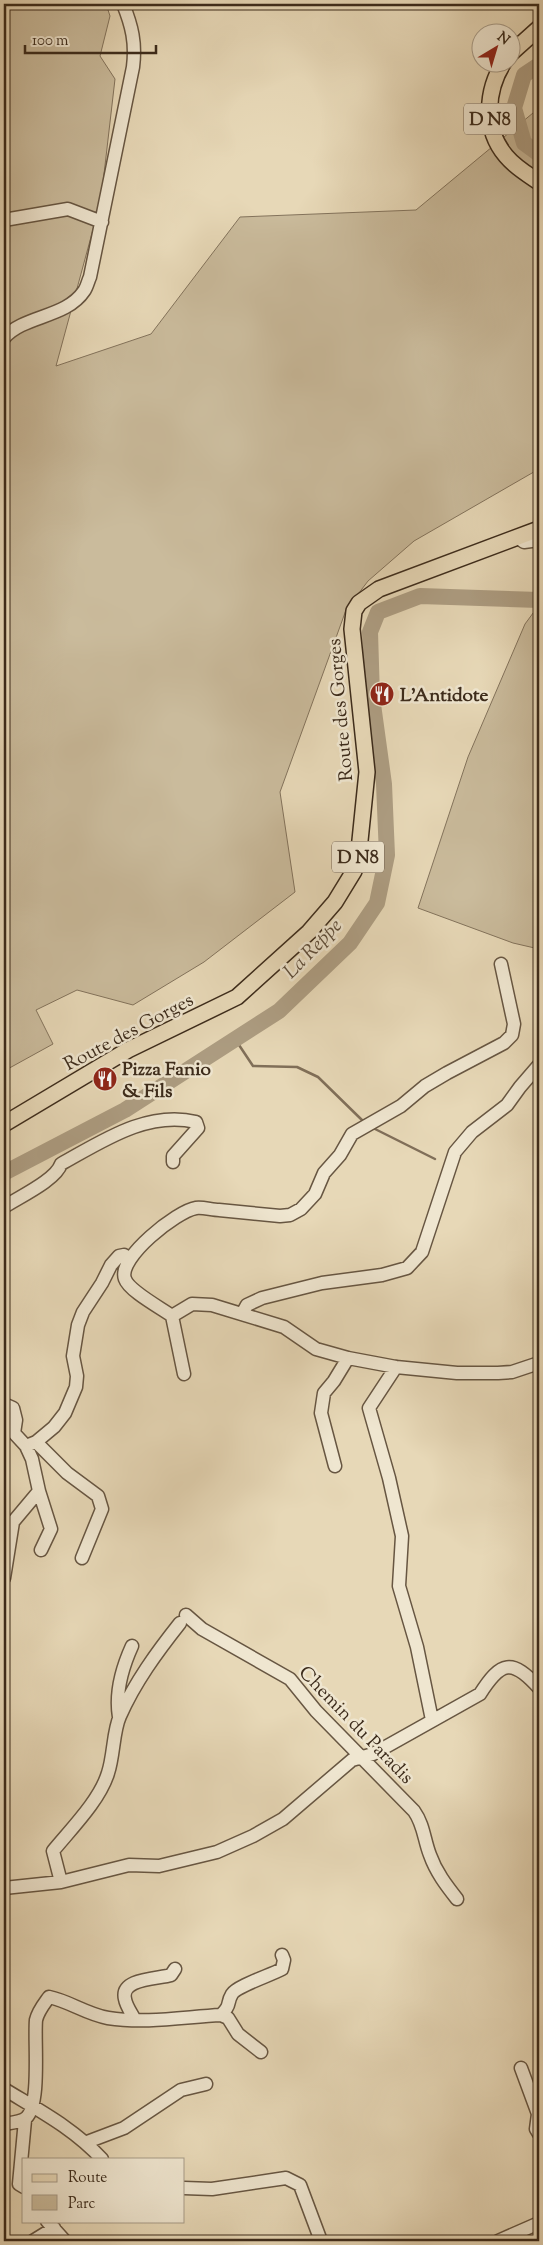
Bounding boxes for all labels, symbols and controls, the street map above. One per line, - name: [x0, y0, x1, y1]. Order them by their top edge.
- scale bar: [25, 22, 156, 54]
- north arrow: [470, 22, 520, 72]
- text: N: [492, 28, 513, 51]
- text: 100 m: [32, 31, 69, 52]
- road number: D N8: [464, 104, 516, 134]
- street label: Route des Gorges: [322, 637, 361, 782]
- restaurant icon: L'Antidote: [369, 681, 395, 707]
- place label: L'Antidote: [400, 683, 488, 710]
- road number: D N8: [332, 842, 384, 872]
- water label: La Reppe: [278, 913, 350, 986]
- street label: Route des Gorges: [60, 988, 199, 1079]
- place label: Pizza Fanio & Fils: [122, 1057, 212, 1106]
- restaurant icon: Pizza Fanio & Fils: [92, 1066, 118, 1092]
- street label: Chemin du Paradis: [292, 1661, 419, 1791]
- legend: [22, 2158, 185, 2222]
- text: Route: [68, 2168, 107, 2189]
- text: Parc: [68, 2194, 96, 2215]

